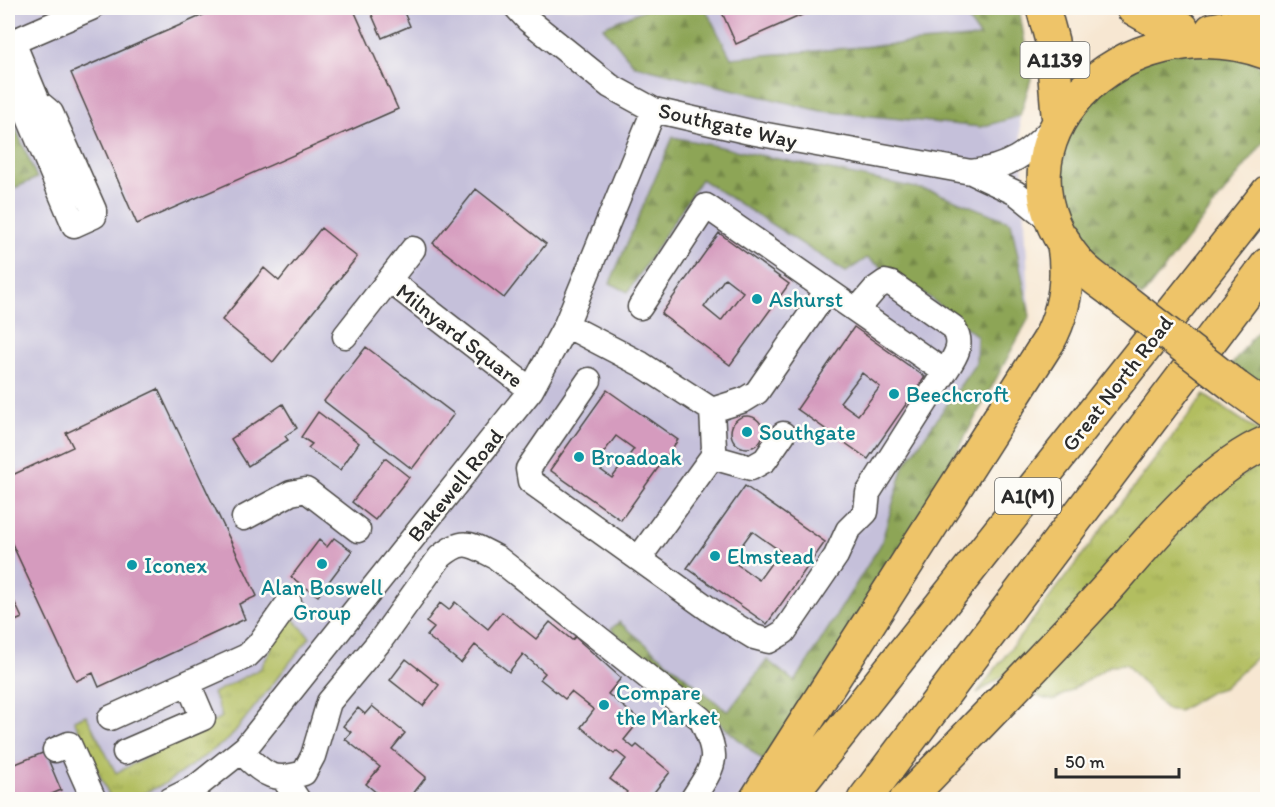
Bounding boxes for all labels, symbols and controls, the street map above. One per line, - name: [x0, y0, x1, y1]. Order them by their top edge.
- road number: A1139: [1020, 42, 1090, 78]
- street label: Southgate Way: [656, 96, 801, 155]
- street label: Milnyard Square: [391, 277, 529, 393]
- place label: Ashurst: [769, 286, 843, 313]
- marker: Ashurst: [750, 292, 764, 306]
- street label: Great North Road: [1056, 310, 1179, 457]
- place label: Beechcroft: [906, 381, 1009, 408]
- marker: Beechcroft: [887, 387, 901, 401]
- place label: Southgate: [759, 419, 856, 446]
- street label: Bakewell Road: [402, 423, 509, 547]
- marker: Southgate: [740, 425, 754, 439]
- place label: Broadoak: [591, 444, 682, 471]
- marker: Broadoak: [572, 450, 586, 464]
- road number: A1(M): [995, 478, 1061, 514]
- place label: Elmstead: [727, 543, 815, 570]
- marker: Elmstead: [708, 549, 722, 563]
- place label: Iconex: [144, 552, 207, 579]
- marker: Alan Boswell Group: [315, 557, 329, 571]
- marker: Iconex: [125, 558, 139, 572]
- place label: Alan Boswell Group: [261, 574, 383, 626]
- place label: Compare the Market: [616, 679, 718, 731]
- marker: Compare the Market: [597, 698, 611, 712]
- scale bar: [1056, 741, 1179, 779]
- text: 50 m: [1065, 751, 1105, 773]

